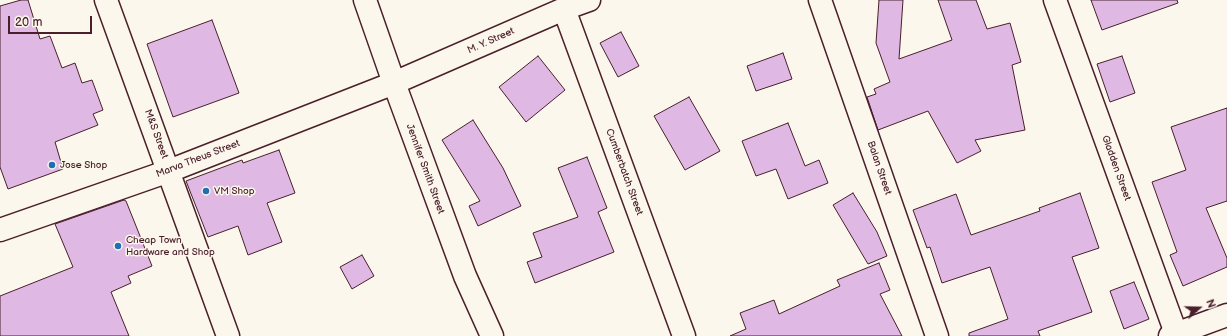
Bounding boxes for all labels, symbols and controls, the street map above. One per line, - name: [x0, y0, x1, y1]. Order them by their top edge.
- scale bar: [10, 8, 94, 34]
- text: 20 m: [15, 15, 42, 30]
- street label: M. Y. Street: [466, 25, 516, 57]
- street label: M&S Street: [142, 108, 170, 160]
- street label: Jennifer Smith Street: [403, 122, 447, 216]
- street label: Cumberbatch Street: [603, 127, 645, 217]
- street label: Gladden Street: [1099, 134, 1133, 202]
- street label: Marva Theus Street: [154, 137, 242, 181]
- street label: Balan Street: [864, 140, 894, 196]
- place label: Jose Shop: [60, 159, 107, 171]
- marker: Jose Shop: [47, 160, 57, 170]
- place label: VM Shop: [214, 185, 255, 197]
- marker: VM Shop: [201, 186, 211, 196]
- place label: Cheap Town Hardware and Shop: [126, 234, 215, 258]
- marker: Cheap Town Hardware and Shop: [113, 241, 123, 251]
- north arrow: [1179, 288, 1219, 328]
- text: N: [1203, 298, 1218, 310]

